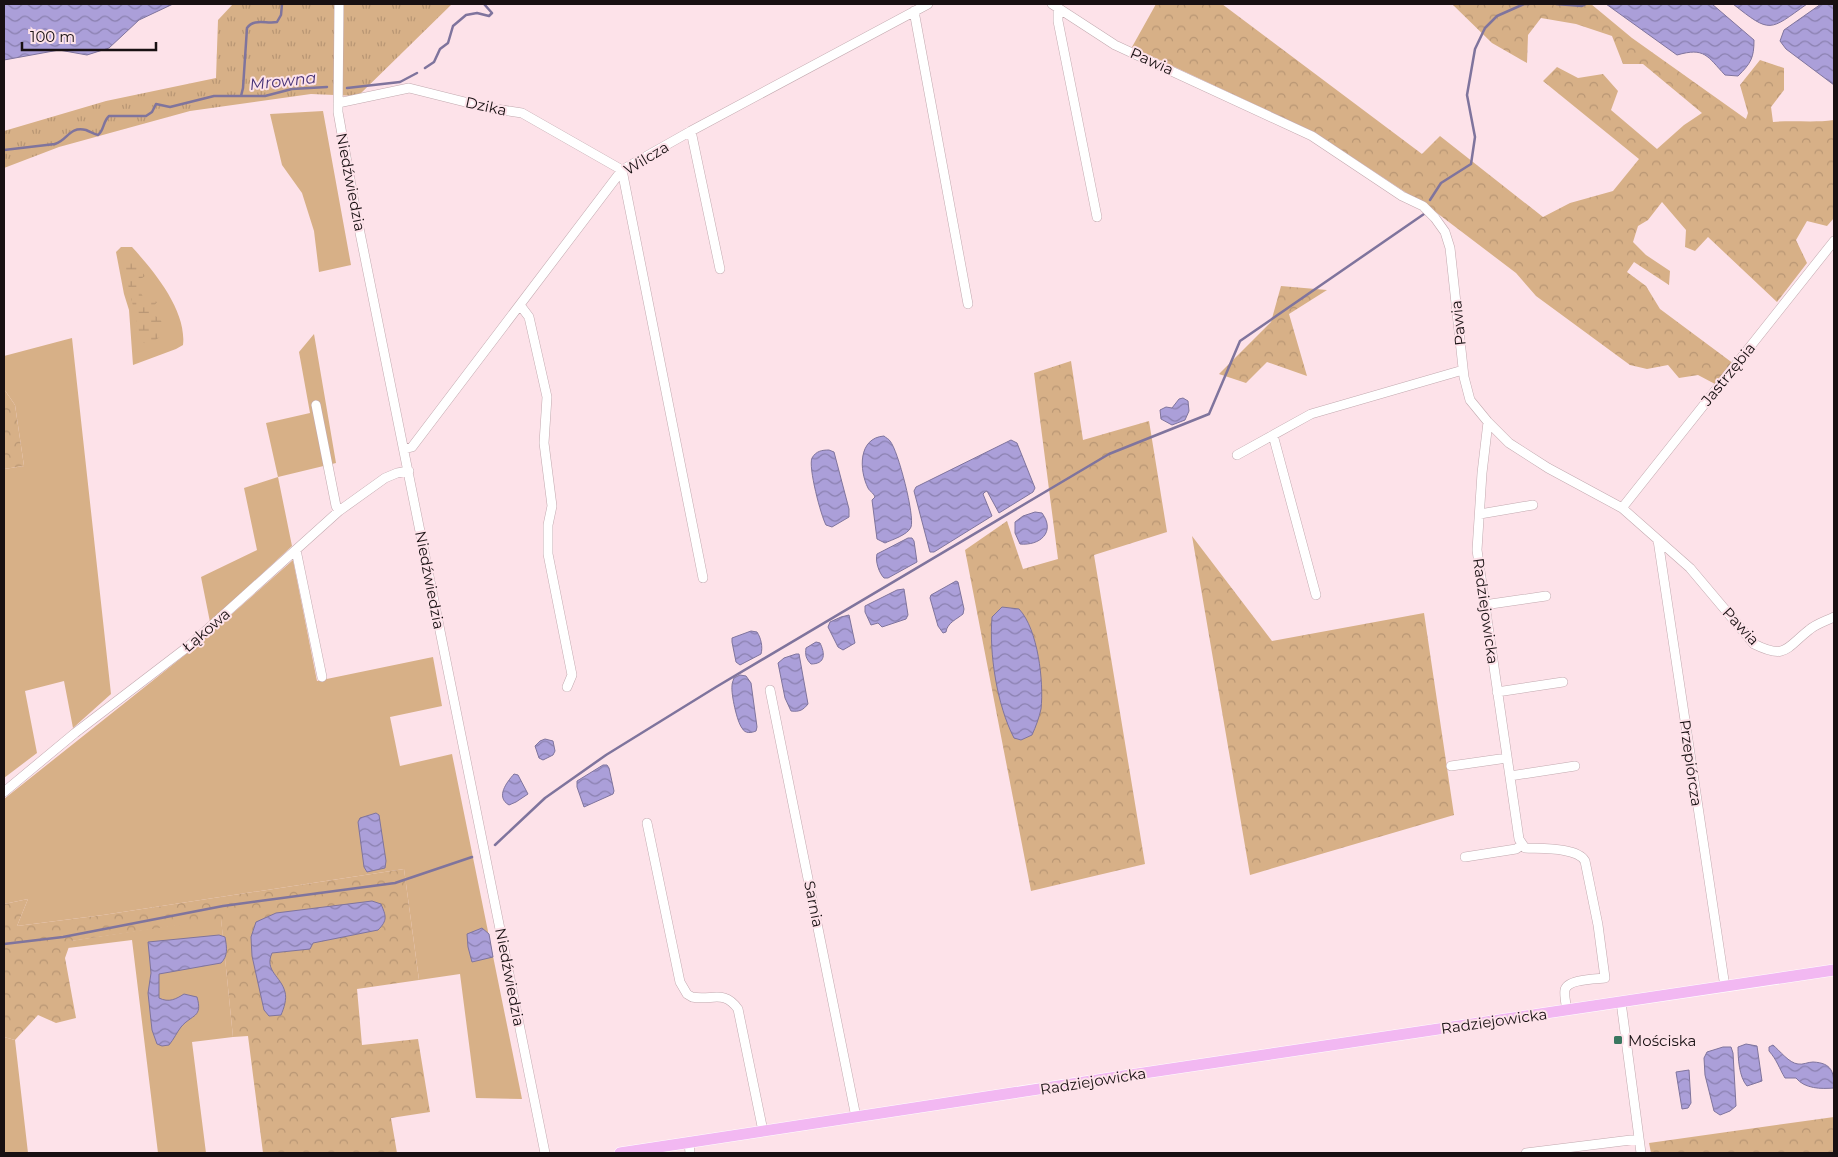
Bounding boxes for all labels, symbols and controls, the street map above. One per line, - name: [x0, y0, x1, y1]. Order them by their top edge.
- scale bar: [22, 20, 156, 52]
- text: 100 m: [30, 27, 75, 46]
- street label: Pawia: [1127, 43, 1177, 79]
- water label: Mrowna: [249, 68, 317, 94]
- street label: Dzika: [464, 92, 508, 120]
- street label: Niedźwiedzia: [332, 131, 370, 233]
- street label: Wilcza: [620, 137, 672, 179]
- street label: Pawia: [1446, 299, 1470, 347]
- street label: Jastrzębia: [1696, 339, 1759, 410]
- street label: Niedźwiedzia: [411, 529, 449, 631]
- street label: Radziejowicka: [1469, 557, 1503, 665]
- street label: Pawia: [1719, 603, 1763, 649]
- street label: Łąkowa: [178, 604, 234, 656]
- street label: Przepiórcza: [1676, 718, 1706, 808]
- street label: Sarnia: [800, 879, 828, 929]
- street label: Niedźwiedzia: [491, 926, 529, 1028]
- street label: Radziejowicka: [1440, 1004, 1548, 1038]
- place label: Mościska: [1628, 1031, 1696, 1050]
- marker: Mościska: [1612, 1034, 1624, 1046]
- street label: Radziejowicka: [1039, 1063, 1147, 1099]

